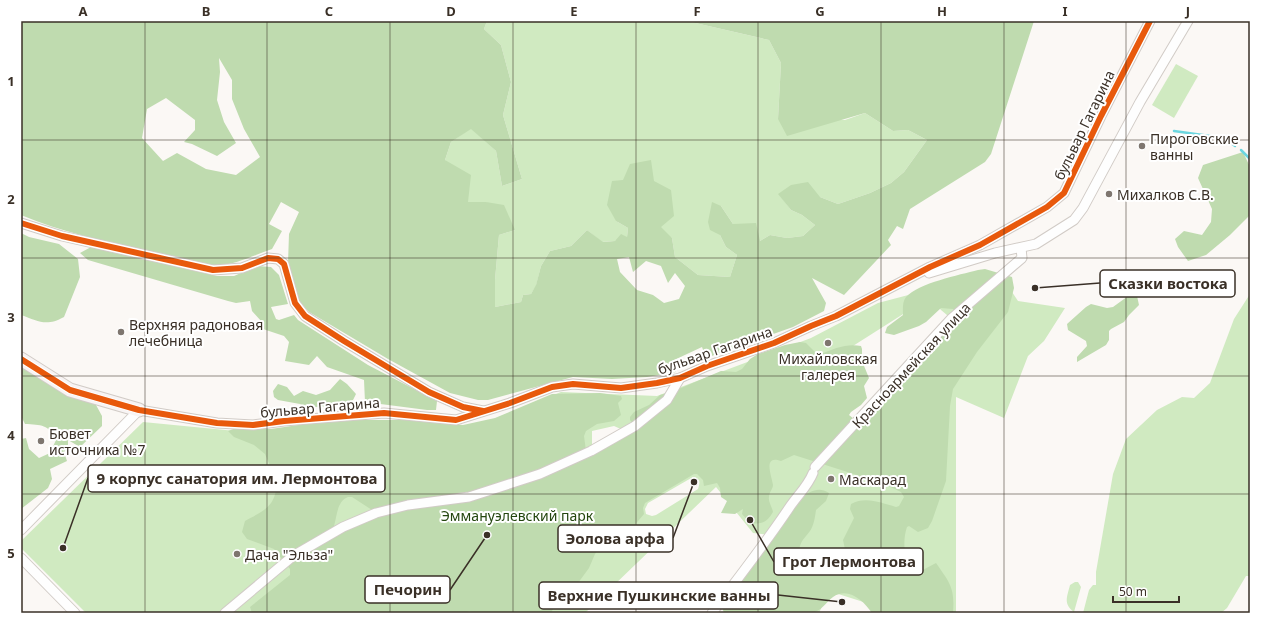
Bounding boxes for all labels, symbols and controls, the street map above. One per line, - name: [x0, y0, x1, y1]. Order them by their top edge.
- text: A: [79, 2, 88, 20]
- text: B: [202, 2, 210, 20]
- text: C: [325, 2, 333, 20]
- text: D: [446, 2, 456, 20]
- text: E: [570, 2, 578, 20]
- text: F: [693, 2, 701, 20]
- text: G: [815, 2, 825, 20]
- text: H: [937, 2, 947, 20]
- text: I: [1062, 2, 1068, 20]
- text: J: [1185, 2, 1190, 20]
- street label: бульвар Гагарина: [1049, 67, 1119, 183]
- text: 1: [7, 72, 15, 90]
- place label: Пироговские ванны: [1150, 129, 1239, 164]
- marker: Пироговские ванны: [1137, 141, 1147, 151]
- place label: Михалков С.В.: [1117, 185, 1214, 204]
- marker: Михалков С.В.: [1104, 189, 1114, 199]
- text: 2: [7, 190, 15, 208]
- callout: Сказки востока: [1100, 270, 1235, 297]
- text: Сказки востока: [1108, 273, 1228, 293]
- street label: Красноармейская улица: [848, 298, 974, 432]
- text: 3: [7, 308, 15, 326]
- place label: Верхняя радоновая лечебница: [129, 315, 263, 350]
- street label: бульвар Гагарина: [655, 321, 775, 379]
- marker: Верхняя радоновая лечебница: [116, 327, 126, 337]
- marker: Михайловская галерея: [823, 338, 833, 348]
- place label: Михайловская галерея: [778, 349, 878, 384]
- street label: бульвар Гагарина: [259, 392, 381, 422]
- place label: Бювет источника №7: [49, 424, 146, 459]
- text: 4: [7, 426, 15, 444]
- marker: Бювет источника №7: [36, 436, 46, 446]
- callout: 9 корпус санатория им. Лермонтова: [88, 465, 385, 492]
- text: 9 корпус санатория им. Лермонтова: [96, 468, 378, 488]
- place label: Маскарад: [839, 470, 907, 489]
- marker: Маскарад: [826, 474, 836, 484]
- park label: Эммануэлевский парк: [441, 506, 594, 525]
- callout: Эолова арфа: [558, 525, 673, 552]
- text: Эолова арфа: [565, 528, 665, 548]
- text: 5: [7, 544, 15, 562]
- place label: Дача "Эльза": [245, 545, 333, 564]
- callout: Грот Лермонтова: [774, 548, 923, 575]
- marker: Дача "Эльза": [232, 549, 242, 559]
- text: Грот Лермонтова: [782, 551, 916, 571]
- callout: Печорин: [365, 576, 450, 603]
- scale bar: [1113, 578, 1179, 604]
- text: Печорин: [374, 579, 442, 599]
- callout: Верхние Пушкинские ванны: [539, 582, 778, 609]
- text: 50 m: [1119, 583, 1147, 600]
- text: Верхние Пушкинские ванны: [548, 585, 770, 605]

